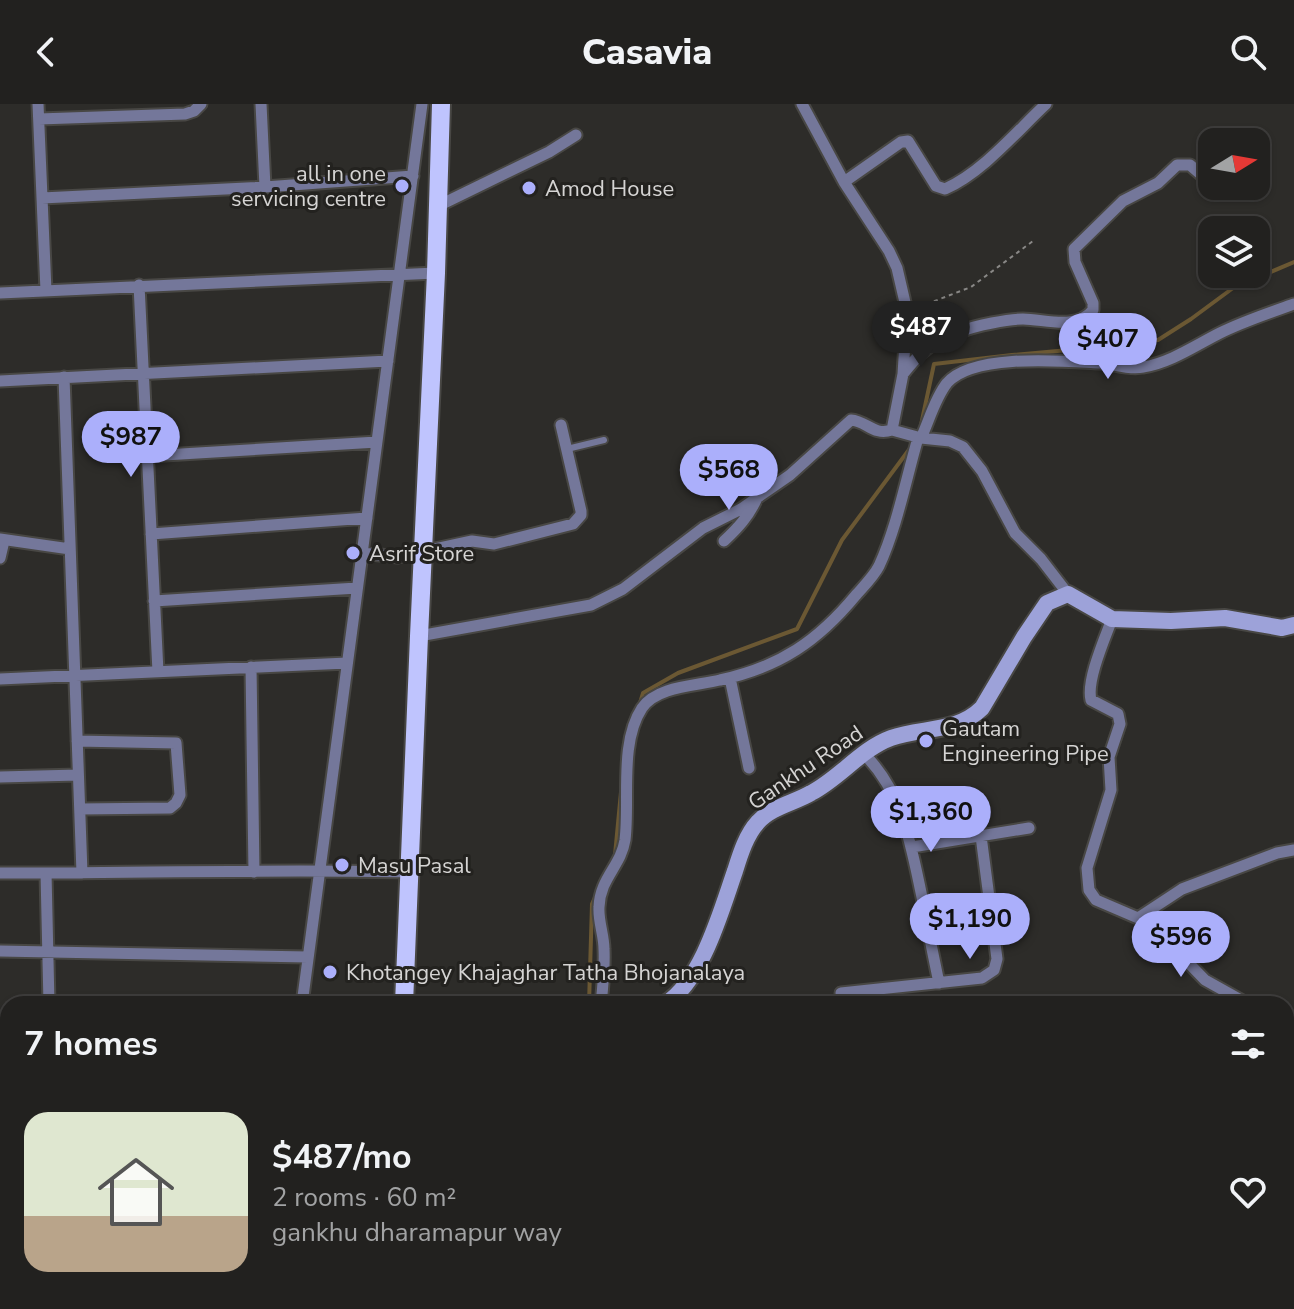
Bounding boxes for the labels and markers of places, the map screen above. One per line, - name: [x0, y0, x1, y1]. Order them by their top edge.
- place label: all in one servicing centre: [231, 159, 386, 214]
- place label: Amod House: [545, 174, 674, 204]
- marker: all in one servicing centre: [393, 177, 411, 195]
- marker: Amod House: [520, 179, 538, 197]
- pin: $487: [874, 301, 968, 369]
- pin: $407: [1061, 313, 1155, 381]
- pin: $987: [84, 411, 178, 479]
- pin: $568: [682, 444, 776, 512]
- place label: Asrif Store: [369, 539, 474, 569]
- marker: Asrif Store: [344, 544, 362, 562]
- place label: Gautam Engineering Pipe: [942, 714, 1109, 769]
- marker: Gautam Engineering Pipe: [917, 732, 935, 750]
- pin: $1,360: [866, 786, 996, 854]
- place label: Masu Pasal: [358, 851, 471, 881]
- marker: Masu Pasal: [333, 856, 351, 874]
- pin: $1,190: [905, 893, 1035, 961]
- pin: $596: [1134, 911, 1228, 979]
- place label: Khotangey Khajaghar Tatha Bhojanalaya: [346, 958, 745, 988]
- marker: Khotangey Khajaghar Tatha Bhojanalaya: [321, 963, 339, 981]

